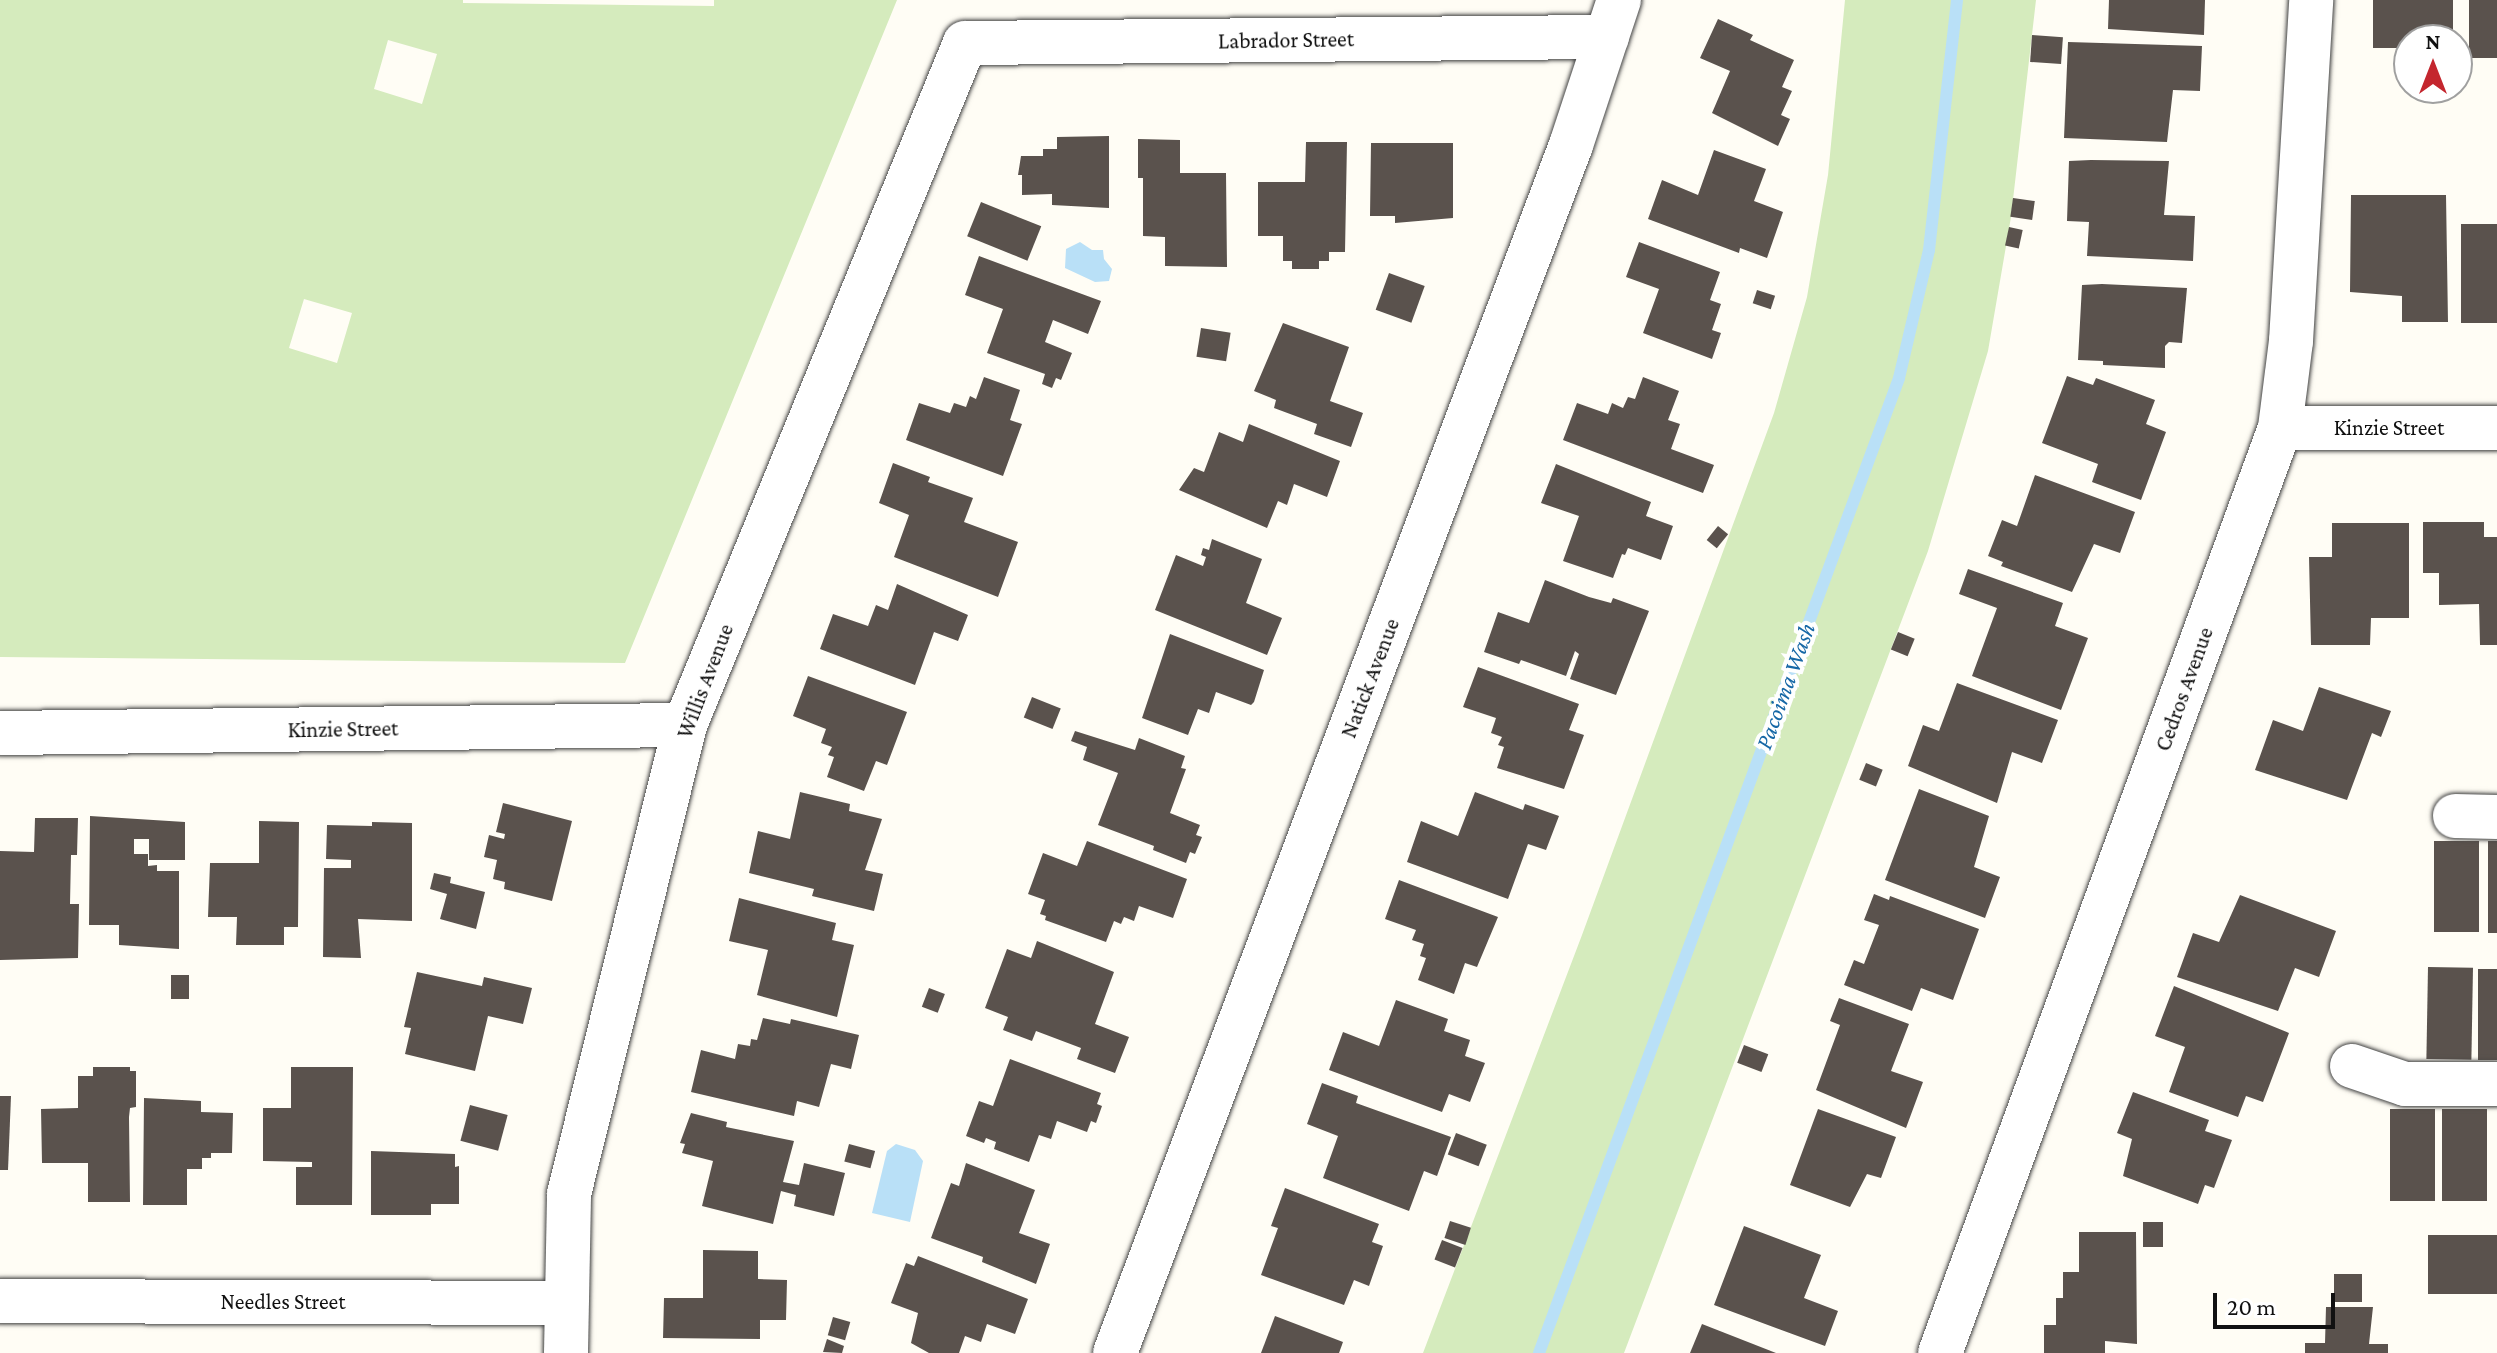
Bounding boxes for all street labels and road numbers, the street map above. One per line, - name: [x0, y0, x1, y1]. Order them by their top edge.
- street label: Labrador Street: [1218, 26, 1354, 54]
- street label: Kinzie Street: [2334, 415, 2444, 441]
- street label: Natick Avenue: [1335, 614, 1405, 742]
- street label: Willis Avenue: [671, 620, 739, 742]
- street label: Cedros Avenue: [2149, 623, 2219, 755]
- street label: Kinzie Street: [287, 715, 399, 743]
- street label: Needles Street: [221, 1289, 345, 1315]

